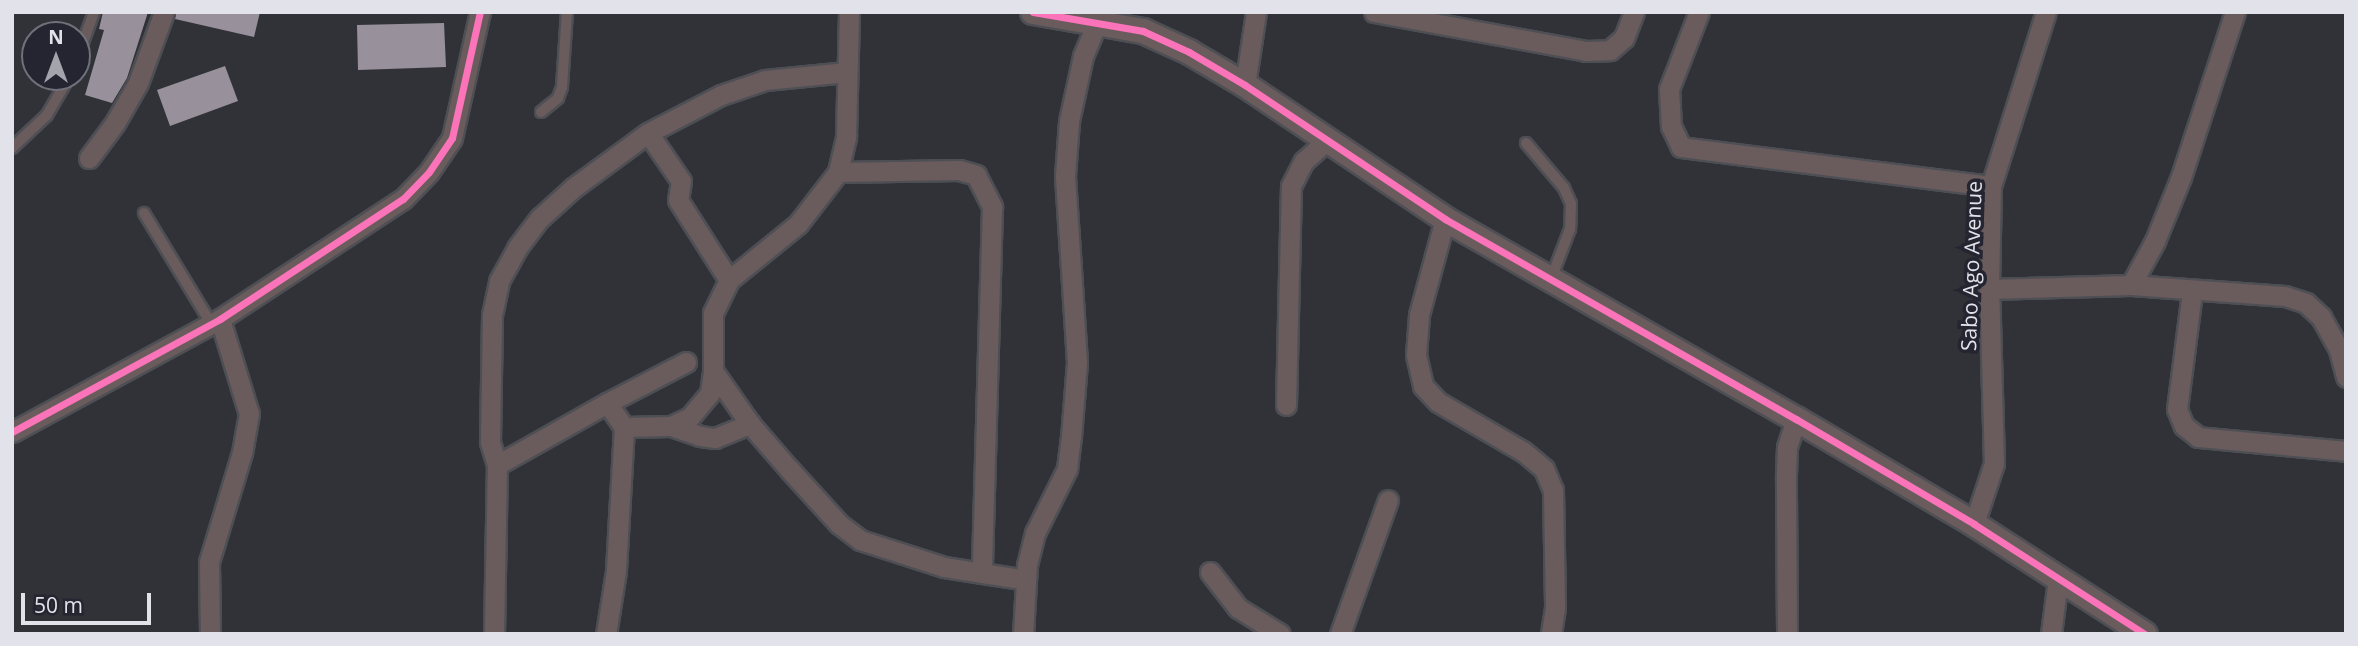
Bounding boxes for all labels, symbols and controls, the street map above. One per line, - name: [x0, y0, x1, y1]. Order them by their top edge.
- north arrow: [21, 21, 91, 91]
- text: N: [48, 24, 64, 50]
- street label: Sabo Ago Avenue: [1955, 181, 1987, 351]
- scale bar: [24, 580, 154, 624]
- text: 50 m: [34, 591, 83, 619]

